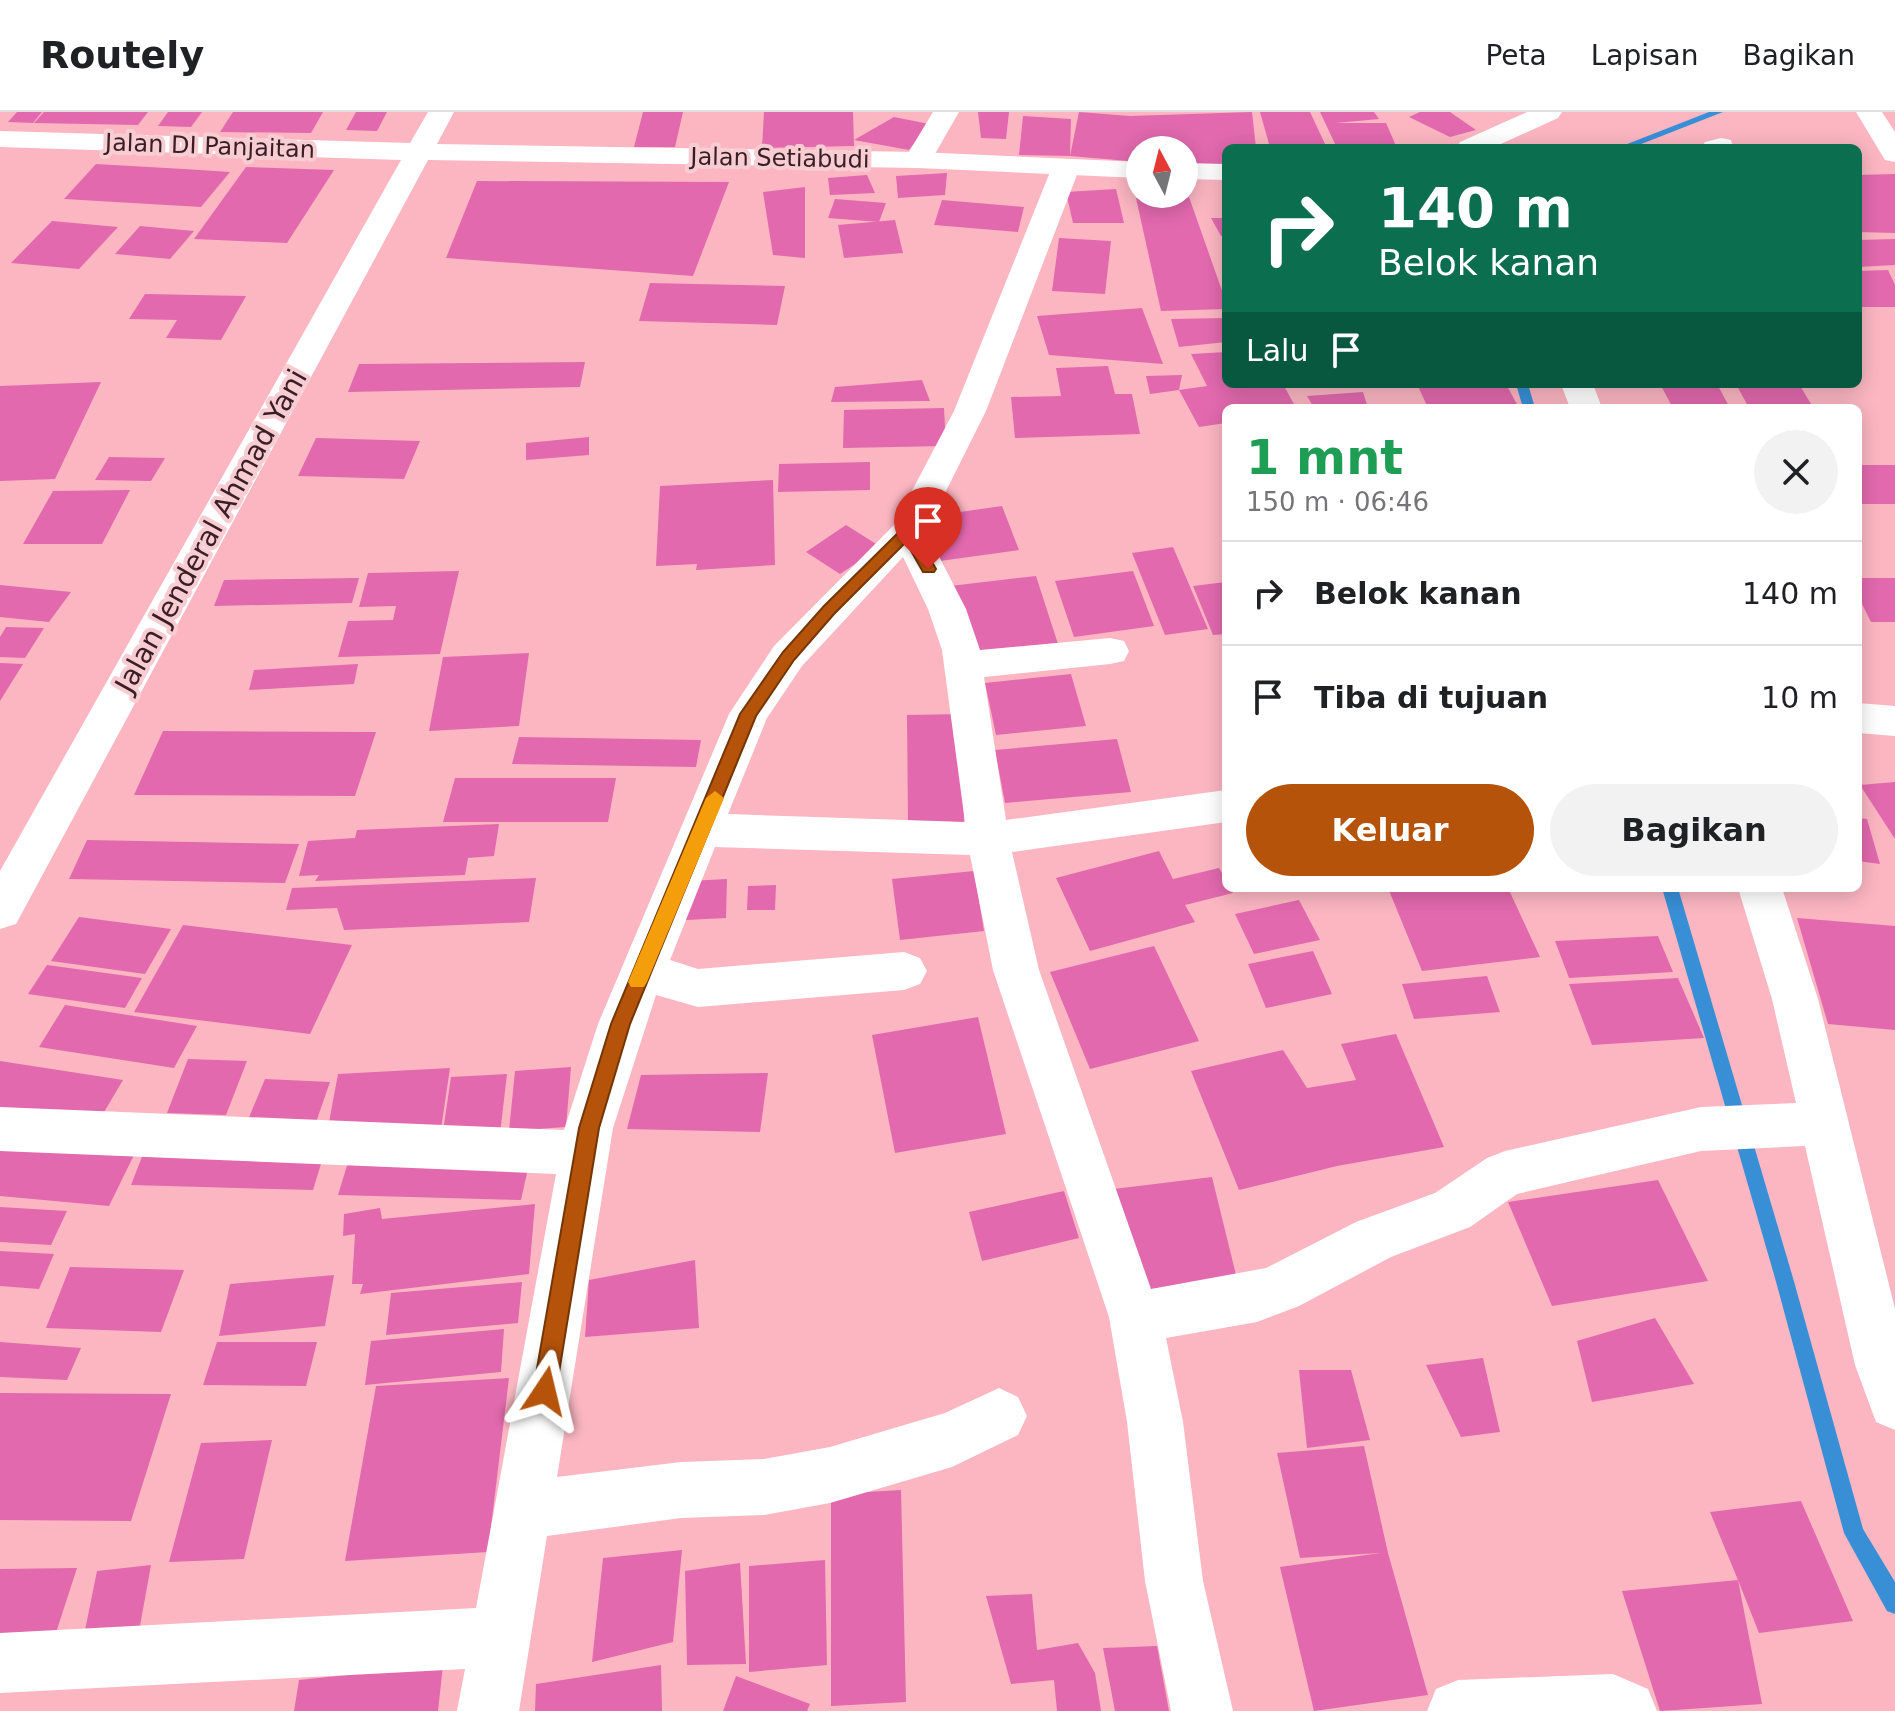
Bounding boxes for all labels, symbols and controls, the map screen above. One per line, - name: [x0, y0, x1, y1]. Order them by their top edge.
- text: Routely: [40, 33, 204, 77]
- text: Peta: [1485, 39, 1547, 72]
- text: Lapisan: [1591, 39, 1698, 72]
- text: Bagikan: [1742, 39, 1855, 72]
- street label: Jalan DI Panjaitan: [103, 128, 315, 164]
- north arrow: [1126, 136, 1198, 208]
- map controls: [1126, 136, 1198, 208]
- street label: Jalan Setiabudi: [688, 142, 870, 174]
- text: 140 m: [1378, 175, 1573, 240]
- icon: right: [1246, 176, 1350, 280]
- text: Belok kanan: [1378, 242, 1599, 283]
- icon: arrive: [1324, 328, 1368, 372]
- text: Lalu: [1246, 333, 1308, 368]
- street label: Jalan Jenderal Ahmad Yani: [107, 364, 314, 700]
- text: 1 mnt: [1246, 429, 1403, 485]
- button: close: [1754, 430, 1838, 514]
- pin: [894, 487, 962, 569]
- text: 150 m · 06:46: [1246, 487, 1429, 517]
- icon: arrive: [906, 499, 950, 543]
- icon: right: [1246, 571, 1290, 615]
- text: Belok kanan: [1314, 576, 1522, 611]
- text: 140 m: [1742, 576, 1838, 611]
- icon: arrive: [1246, 675, 1290, 719]
- text: Tiba di tujuan: [1314, 680, 1548, 715]
- text: 10 m: [1761, 680, 1838, 715]
- button: Keluar: [1246, 784, 1534, 876]
- button: Bagikan: [1550, 784, 1838, 876]
- position arrow: [503, 1349, 587, 1433]

